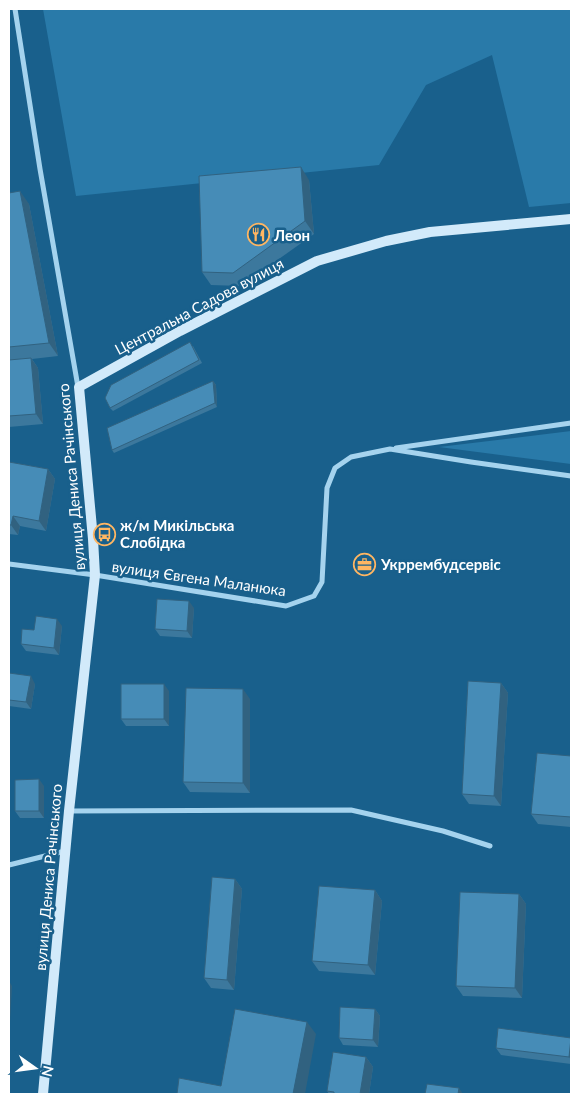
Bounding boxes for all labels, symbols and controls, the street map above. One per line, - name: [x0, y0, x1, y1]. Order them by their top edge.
- restaurant icon: Леон: [246, 223, 270, 247]
- place label: Леон: [273, 226, 310, 244]
- street label: Центральна Садова вулиця: [111, 254, 287, 358]
- street label: вулиця Дениса Рачінського: [54, 383, 88, 571]
- place label: ж/м Микільська Слобідка: [120, 516, 234, 551]
- bus stop icon: ж/м Микільська Слобідка: [92, 522, 116, 546]
- office icon: Укррембудсервіс: [353, 552, 377, 576]
- place label: Укррембудсервіс: [380, 555, 501, 573]
- street label: вулиця Євгена Маланюка: [111, 557, 287, 599]
- street label: вулиця Дениса Рачінського: [31, 783, 65, 971]
- north arrow: [10, 1043, 60, 1093]
- text: N: [39, 1064, 58, 1079]

